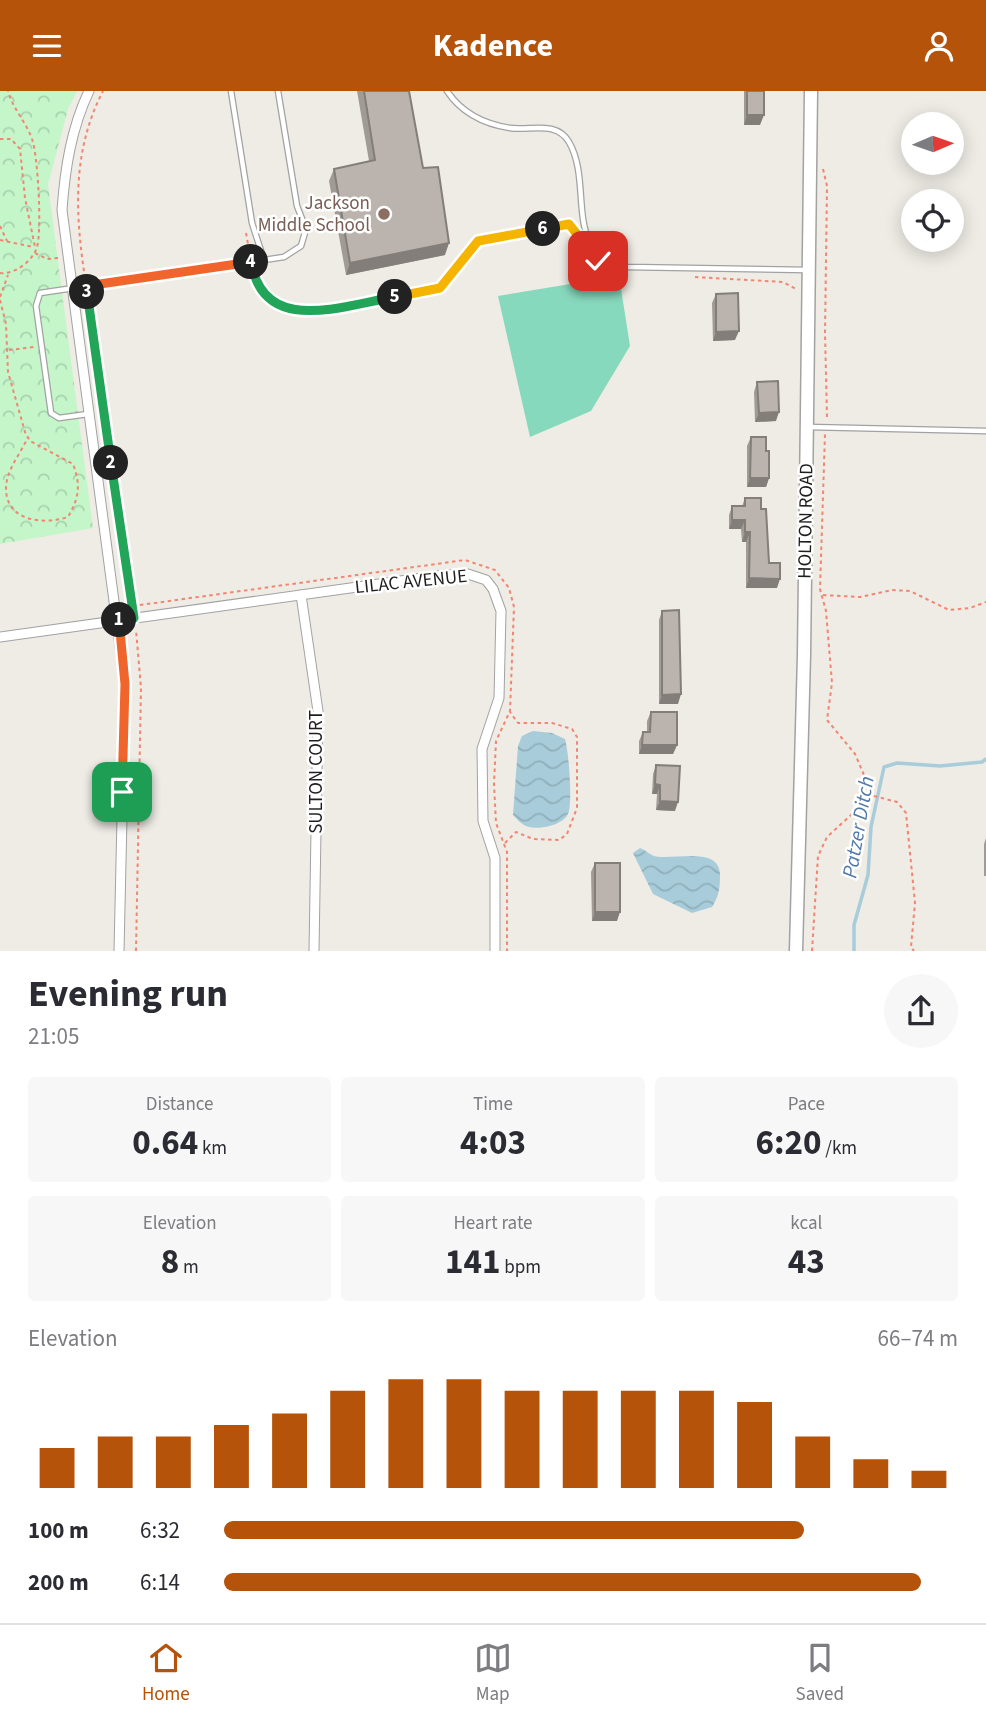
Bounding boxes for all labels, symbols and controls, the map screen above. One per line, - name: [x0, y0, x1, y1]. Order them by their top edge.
- text: Kadence: [433, 23, 553, 69]
- icon: menu: [28, 27, 66, 65]
- icon: person: [920, 27, 958, 65]
- north arrow: [901, 112, 964, 175]
- map controls: [901, 112, 964, 252]
- button: locate: [901, 189, 964, 252]
- place label: Jackson Middle School: [258, 190, 370, 239]
- marker: Jackson Middle School: [376, 206, 392, 222]
- pin: 6: [526, 211, 560, 247]
- text: 6: [537, 215, 548, 242]
- pin: [568, 231, 628, 291]
- icon: check: [579, 242, 617, 280]
- pin: 4: [233, 245, 268, 279]
- text: 4: [245, 248, 256, 275]
- pin: 3: [70, 275, 104, 309]
- text: 3: [81, 278, 92, 305]
- pin: 5: [378, 279, 412, 315]
- text: 5: [389, 283, 400, 310]
- pin: 2: [94, 445, 128, 481]
- text: 2: [105, 449, 116, 476]
- street label: HOLTON ROAD: [791, 463, 821, 579]
- street label: LILAC AVENUE: [354, 563, 468, 601]
- pin: 1: [102, 603, 136, 637]
- text: 1: [113, 606, 124, 633]
- street label: SULTON COURT: [303, 710, 330, 834]
- pin: [92, 762, 152, 822]
- icon: arrive: [103, 773, 141, 811]
- water label: Patzer Ditch: [834, 774, 882, 880]
- text: Evening run: [28, 967, 228, 1021]
- button: share: [884, 974, 958, 1048]
- text: 21:05: [28, 1020, 79, 1053]
- text: Distance: [146, 1091, 213, 1118]
- text: Time: [473, 1091, 513, 1118]
- text: Pace: [788, 1091, 825, 1118]
- text: 0.64: [132, 1118, 198, 1168]
- text: 4:03: [460, 1118, 526, 1168]
- text: 6:20: [756, 1118, 822, 1168]
- text: km: [198, 1135, 227, 1162]
- text: /km: [822, 1135, 857, 1162]
- text: Elevation: [143, 1210, 217, 1237]
- text: Heart rate: [453, 1210, 532, 1237]
- text: kcal: [790, 1210, 822, 1237]
- text: 8: [161, 1237, 179, 1287]
- text: 141: [445, 1237, 500, 1287]
- text: 43: [788, 1237, 825, 1287]
- text: m: [179, 1254, 199, 1281]
- text: bpm: [500, 1254, 541, 1281]
- text: Elevation: [28, 1322, 118, 1355]
- text: 66–74 m: [878, 1322, 958, 1355]
- text: 100 m: [28, 1514, 89, 1547]
- text: 6:32: [140, 1514, 180, 1547]
- text: 200 m: [28, 1566, 89, 1599]
- text: 6:14: [140, 1566, 180, 1599]
- tab: Home: [142, 1639, 190, 1708]
- tab: Map: [474, 1639, 512, 1708]
- tab: Saved: [796, 1639, 844, 1708]

